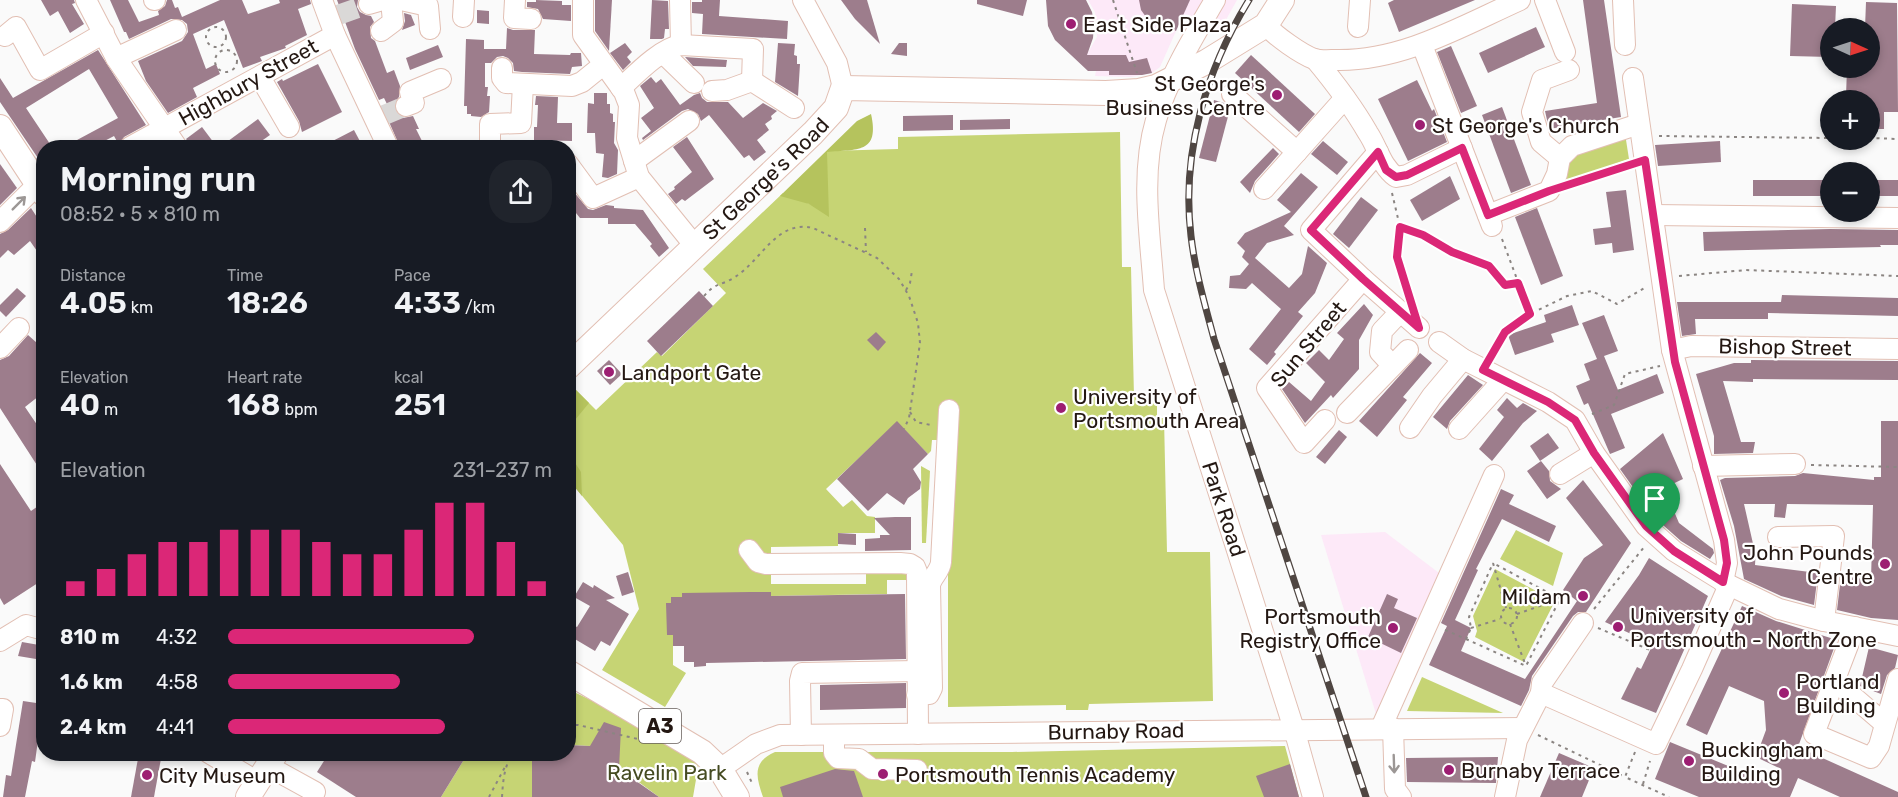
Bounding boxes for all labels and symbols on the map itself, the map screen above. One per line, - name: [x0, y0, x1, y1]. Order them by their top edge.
- place label: East Side Plaza: [1083, 12, 1231, 37]
- marker: East Side Plaza: [1064, 17, 1078, 31]
- north arrow: [1820, 18, 1880, 78]
- street label: Highbury Street: [174, 33, 322, 131]
- place label: St George's Business Centre: [1105, 71, 1265, 120]
- marker: St George's Business Centre: [1270, 88, 1284, 102]
- street label: St George's Road: [697, 112, 834, 245]
- place label: St George's Church: [1432, 113, 1620, 138]
- marker: St George's Church: [1413, 118, 1427, 132]
- one-way arrow: [11, 196, 26, 211]
- street label: Sun Street: [1265, 296, 1351, 392]
- street label: Bishop Street: [1718, 333, 1852, 361]
- place label: Landport Gate: [621, 360, 761, 385]
- marker: Landport Gate: [602, 365, 616, 379]
- place label: University of Portsmouth Area: [1073, 384, 1239, 433]
- marker: University of Portsmouth Area: [1054, 401, 1068, 415]
- street label: Park Road: [1197, 458, 1251, 560]
- pin: [1629, 473, 1680, 535]
- place label: John Pounds Centre: [1743, 540, 1873, 589]
- marker: John Pounds Centre: [1878, 557, 1892, 571]
- place label: Mildam: [1501, 584, 1571, 609]
- marker: Mildam: [1576, 589, 1590, 603]
- place label: University of Portsmouth - North Zone: [1630, 603, 1877, 652]
- place label: Portsmouth Registry Office: [1239, 604, 1381, 653]
- marker: University of Portsmouth - North Zone: [1611, 620, 1625, 634]
- marker: Portsmouth Registry Office: [1386, 621, 1400, 635]
- place label: Portland Building: [1796, 669, 1880, 718]
- marker: Portland Building: [1777, 686, 1791, 700]
- road number: A3: [639, 709, 681, 743]
- street label: Burnaby Road: [1047, 717, 1185, 745]
- place label: Buckingham Building: [1701, 737, 1824, 786]
- one-way arrow: [1389, 753, 1400, 773]
- marker: Buckingham Building: [1682, 754, 1696, 768]
- place label: Burnaby Terrace: [1461, 758, 1620, 783]
- park label: Ravelin Park: [607, 760, 727, 785]
- place label: Portsmouth Tennis Academy: [895, 762, 1176, 787]
- place label: City Museum: [159, 763, 286, 788]
- marker: Burnaby Terrace: [1442, 763, 1456, 777]
- marker: Portsmouth Tennis Academy: [876, 767, 890, 781]
- marker: City Museum: [140, 768, 154, 782]

